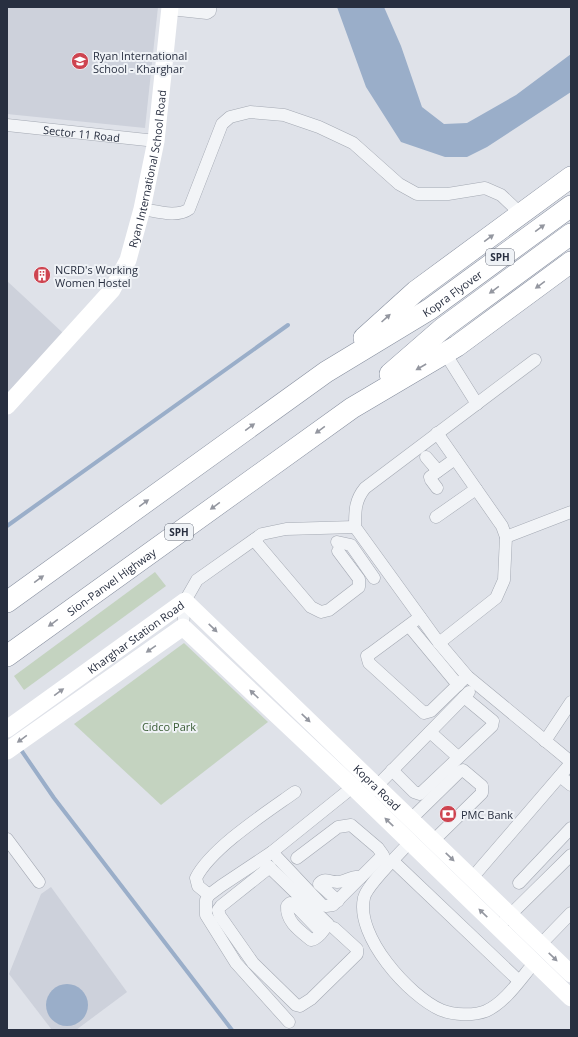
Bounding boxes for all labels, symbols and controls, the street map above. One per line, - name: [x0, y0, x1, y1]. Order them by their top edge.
- place label: Ryan International School - Kharghar: [93, 48, 187, 76]
- school or university icon: Ryan International School - Kharghar: [70, 51, 90, 71]
- street label: Ryan International School Road: [124, 89, 169, 249]
- street label: Sector 11 Road: [42, 121, 121, 145]
- one-way arrow: [535, 224, 546, 232]
- one-way arrow: [483, 234, 494, 242]
- road number: SPH: [486, 249, 514, 265]
- place label: NCRD's Working Women Hostel: [55, 262, 138, 290]
- building icon: NCRD's Working Women Hostel: [32, 265, 52, 285]
- street label: Kopra Flyover: [419, 266, 485, 320]
- one-way arrow: [534, 281, 545, 290]
- one-way arrow: [489, 286, 500, 294]
- one-way arrow: [382, 314, 391, 323]
- one-way arrow: [416, 363, 426, 371]
- one-way arrow: [244, 423, 255, 432]
- one-way arrow: [315, 426, 326, 435]
- one-way arrow: [139, 500, 149, 508]
- one-way arrow: [210, 502, 220, 510]
- road number: SPH: [165, 524, 193, 540]
- street label: Sion-Panvel Highway: [63, 544, 159, 618]
- one-way arrow: [33, 575, 44, 584]
- street label: Kharghar Station Road: [84, 597, 187, 677]
- one-way arrow: [47, 619, 58, 627]
- one-way arrow: [208, 623, 218, 633]
- one-way arrow: [146, 645, 156, 653]
- one-way arrow: [54, 687, 65, 696]
- one-way arrow: [249, 689, 259, 699]
- one-way arrow: [301, 713, 311, 723]
- park label: Cidco Park: [142, 719, 196, 734]
- one-way arrow: [17, 735, 28, 743]
- street label: Kopra Road: [351, 761, 404, 813]
- bank icon: PMC Bank: [438, 804, 458, 824]
- place label: PMC Bank: [461, 807, 513, 822]
- one-way arrow: [384, 817, 394, 827]
- one-way arrow: [445, 852, 455, 862]
- one-way arrow: [478, 908, 488, 917]
- one-way arrow: [549, 952, 558, 961]

